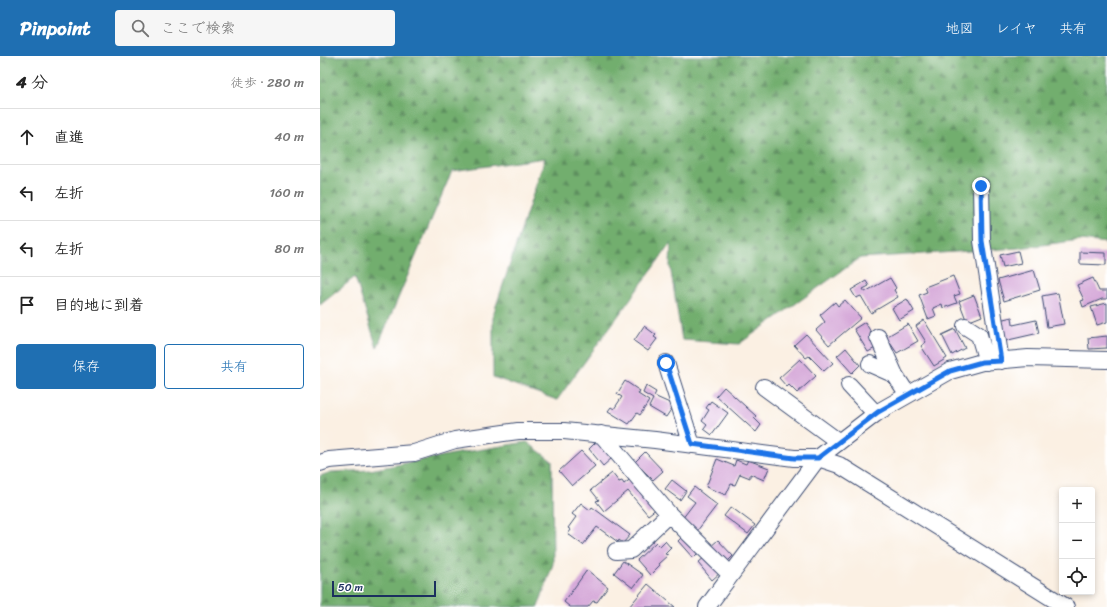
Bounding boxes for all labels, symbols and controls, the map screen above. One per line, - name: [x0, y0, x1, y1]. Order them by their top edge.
- search box: [115, 10, 395, 46]
- text: Pinpoint: [20, 12, 91, 45]
- text: ここで検索: [161, 15, 236, 41]
- text: 地図: [946, 16, 974, 41]
- text: レイヤ: [996, 16, 1037, 41]
- text: 共有: [1059, 16, 1087, 41]
- icon: search: [129, 17, 151, 39]
- text: 4 分: [16, 67, 48, 97]
- text: 徒歩 · 280 m: [231, 71, 304, 94]
- text: 直進: [54, 124, 84, 150]
- text: 40 m: [274, 125, 304, 148]
- icon: ahead: [16, 126, 38, 148]
- route end: [972, 177, 990, 195]
- text: 左折: [54, 180, 84, 206]
- text: 160 m: [269, 181, 304, 204]
- icon: left: [16, 182, 38, 204]
- text: 左折: [54, 236, 84, 262]
- text: 80 m: [275, 237, 304, 260]
- icon: left: [16, 238, 38, 260]
- text: 目的地に到着: [54, 292, 144, 318]
- icon: arrive: [16, 294, 38, 316]
- button: 保存: [16, 344, 156, 389]
- button: 共有: [164, 344, 304, 389]
- route start: [657, 354, 675, 372]
- map controls: [1059, 487, 1095, 595]
- button: +: [1059, 487, 1095, 523]
- button: −: [1059, 523, 1095, 559]
- button: locate: [1059, 559, 1095, 595]
- text: 50 m: [338, 578, 363, 597]
- scale bar: [332, 579, 436, 598]

